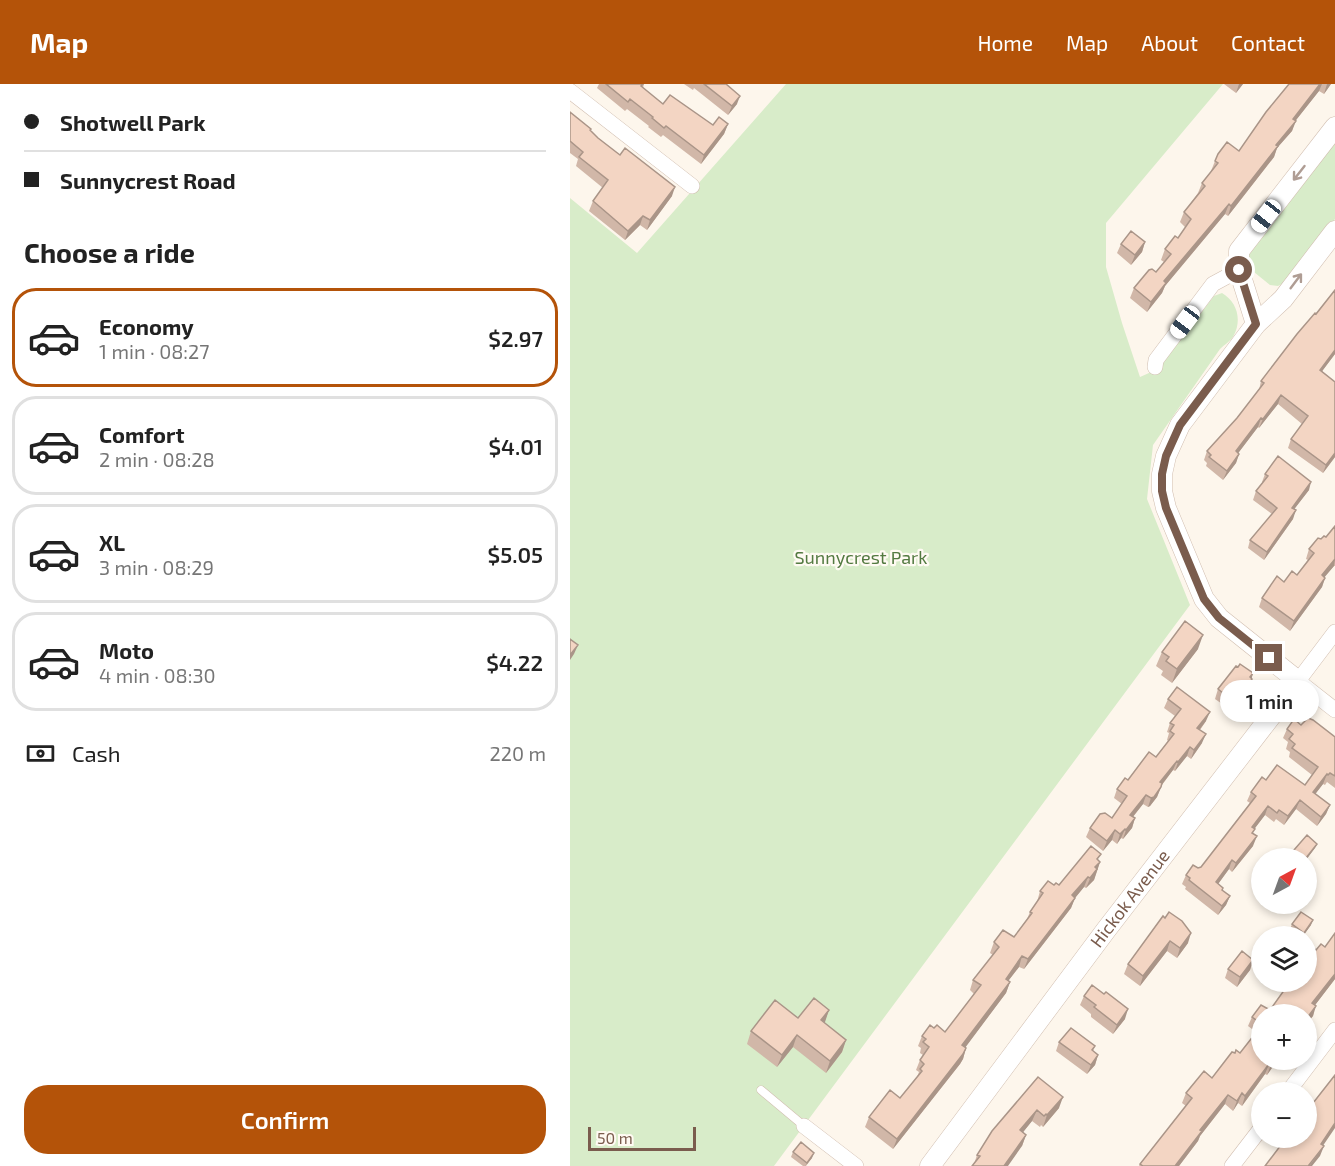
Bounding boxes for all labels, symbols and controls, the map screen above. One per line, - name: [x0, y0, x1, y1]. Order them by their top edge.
- text: Map: [30, 25, 88, 59]
- text: Home: [977, 30, 1033, 55]
- text: Map: [1066, 30, 1108, 55]
- text: About: [1141, 30, 1198, 55]
- text: Contact: [1231, 30, 1305, 55]
- text: Shotwell Park: [60, 109, 206, 135]
- one-way arrow: [1293, 165, 1306, 181]
- text: Sunnycrest Road: [60, 167, 236, 193]
- car: [1248, 196, 1284, 236]
- text: Choose a ride: [24, 236, 195, 268]
- route start: [1225, 256, 1252, 283]
- one-way arrow: [1290, 273, 1303, 289]
- car: [1167, 302, 1203, 342]
- icon: car: [27, 311, 81, 365]
- text: Economy: [99, 313, 194, 339]
- text: $2.97: [488, 325, 543, 351]
- text: 1 min · 08:27: [99, 339, 210, 363]
- icon: car: [27, 419, 81, 473]
- text: Comfort: [99, 421, 184, 447]
- text: $4.01: [489, 433, 543, 459]
- text: 2 min · 08:28: [99, 447, 215, 471]
- icon: car: [27, 527, 81, 581]
- text: XL: [99, 529, 125, 555]
- text: $5.05: [488, 541, 543, 567]
- park label: Sunnycrest Park: [795, 546, 927, 568]
- text: 3 min · 08:29: [99, 555, 214, 579]
- icon: car: [27, 635, 81, 689]
- text: Moto: [99, 637, 154, 663]
- route end: [1255, 644, 1282, 671]
- text: $4.22: [486, 649, 543, 675]
- text: 4 min · 08:30: [99, 663, 216, 687]
- callout: 1 min: [1220, 679, 1318, 721]
- text: 1 min: [1246, 689, 1293, 713]
- icon: cash: [24, 737, 57, 770]
- text: Cash: [72, 740, 121, 766]
- text: 220 m: [489, 741, 546, 765]
- street label: Hickok Avenue: [1085, 845, 1174, 951]
- north arrow: [1251, 848, 1317, 914]
- map controls: [1251, 848, 1317, 1148]
- button: layers: [1251, 926, 1317, 992]
- button: +: [1251, 1004, 1317, 1070]
- button: −: [1251, 1082, 1317, 1148]
- button: Confirm: [24, 1085, 546, 1154]
- scale bar: [588, 1124, 696, 1152]
- text: 50 m: [597, 1128, 633, 1147]

